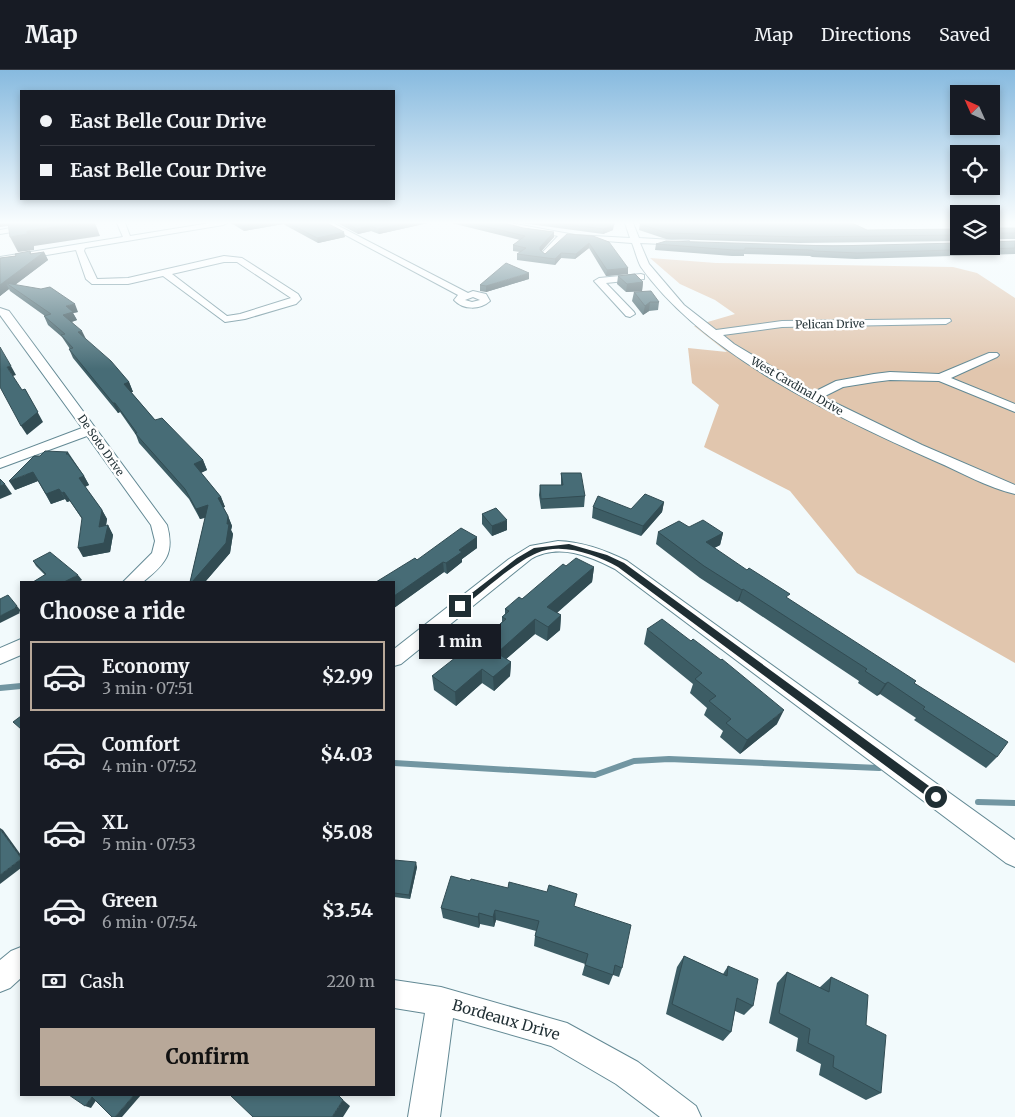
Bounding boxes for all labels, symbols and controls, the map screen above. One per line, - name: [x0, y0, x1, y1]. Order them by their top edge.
- text: Map: [25, 19, 78, 50]
- text: Map: [755, 23, 793, 46]
- text: Directions: [821, 23, 911, 46]
- text: Saved: [939, 23, 990, 46]
- north arrow: [950, 85, 1000, 135]
- map controls: [950, 85, 1000, 255]
- text: East Belle Cour Drive: [70, 109, 266, 133]
- button: locate: [950, 145, 1000, 195]
- text: East Belle Cour Drive: [70, 158, 266, 182]
- button: layers: [950, 205, 1000, 255]
- street label: Pelican Drive: [795, 316, 865, 332]
- street label: West Cardinal Drive: [747, 353, 846, 418]
- street label: De Soto Drive: [75, 412, 127, 479]
- route end: [449, 595, 471, 617]
- text: Choose a ride: [40, 597, 185, 625]
- callout: 1 min: [419, 624, 501, 658]
- text: 1 min: [438, 631, 482, 651]
- icon: car: [42, 654, 87, 699]
- text: Economy: [102, 654, 190, 678]
- text: $2.99: [322, 664, 373, 688]
- text: 3 min · 07:51: [102, 678, 194, 698]
- icon: car: [42, 732, 87, 777]
- text: Comfort: [102, 732, 180, 756]
- text: $4.03: [320, 742, 373, 766]
- text: 4 min · 07:52: [102, 756, 197, 776]
- route start: [925, 786, 947, 808]
- icon: car: [42, 810, 87, 855]
- text: XL: [102, 810, 128, 834]
- text: $5.08: [321, 820, 373, 844]
- text: 5 min · 07:53: [102, 834, 196, 854]
- icon: car: [42, 888, 87, 933]
- text: Green: [102, 888, 158, 912]
- text: $3.54: [322, 898, 373, 922]
- text: 6 min · 07:54: [102, 912, 197, 932]
- icon: cash: [40, 967, 68, 995]
- text: Cash: [80, 969, 124, 993]
- text: 220 m: [327, 971, 375, 991]
- street label: Bordeaux Drive: [450, 995, 562, 1044]
- button: Confirm: [40, 1028, 375, 1086]

